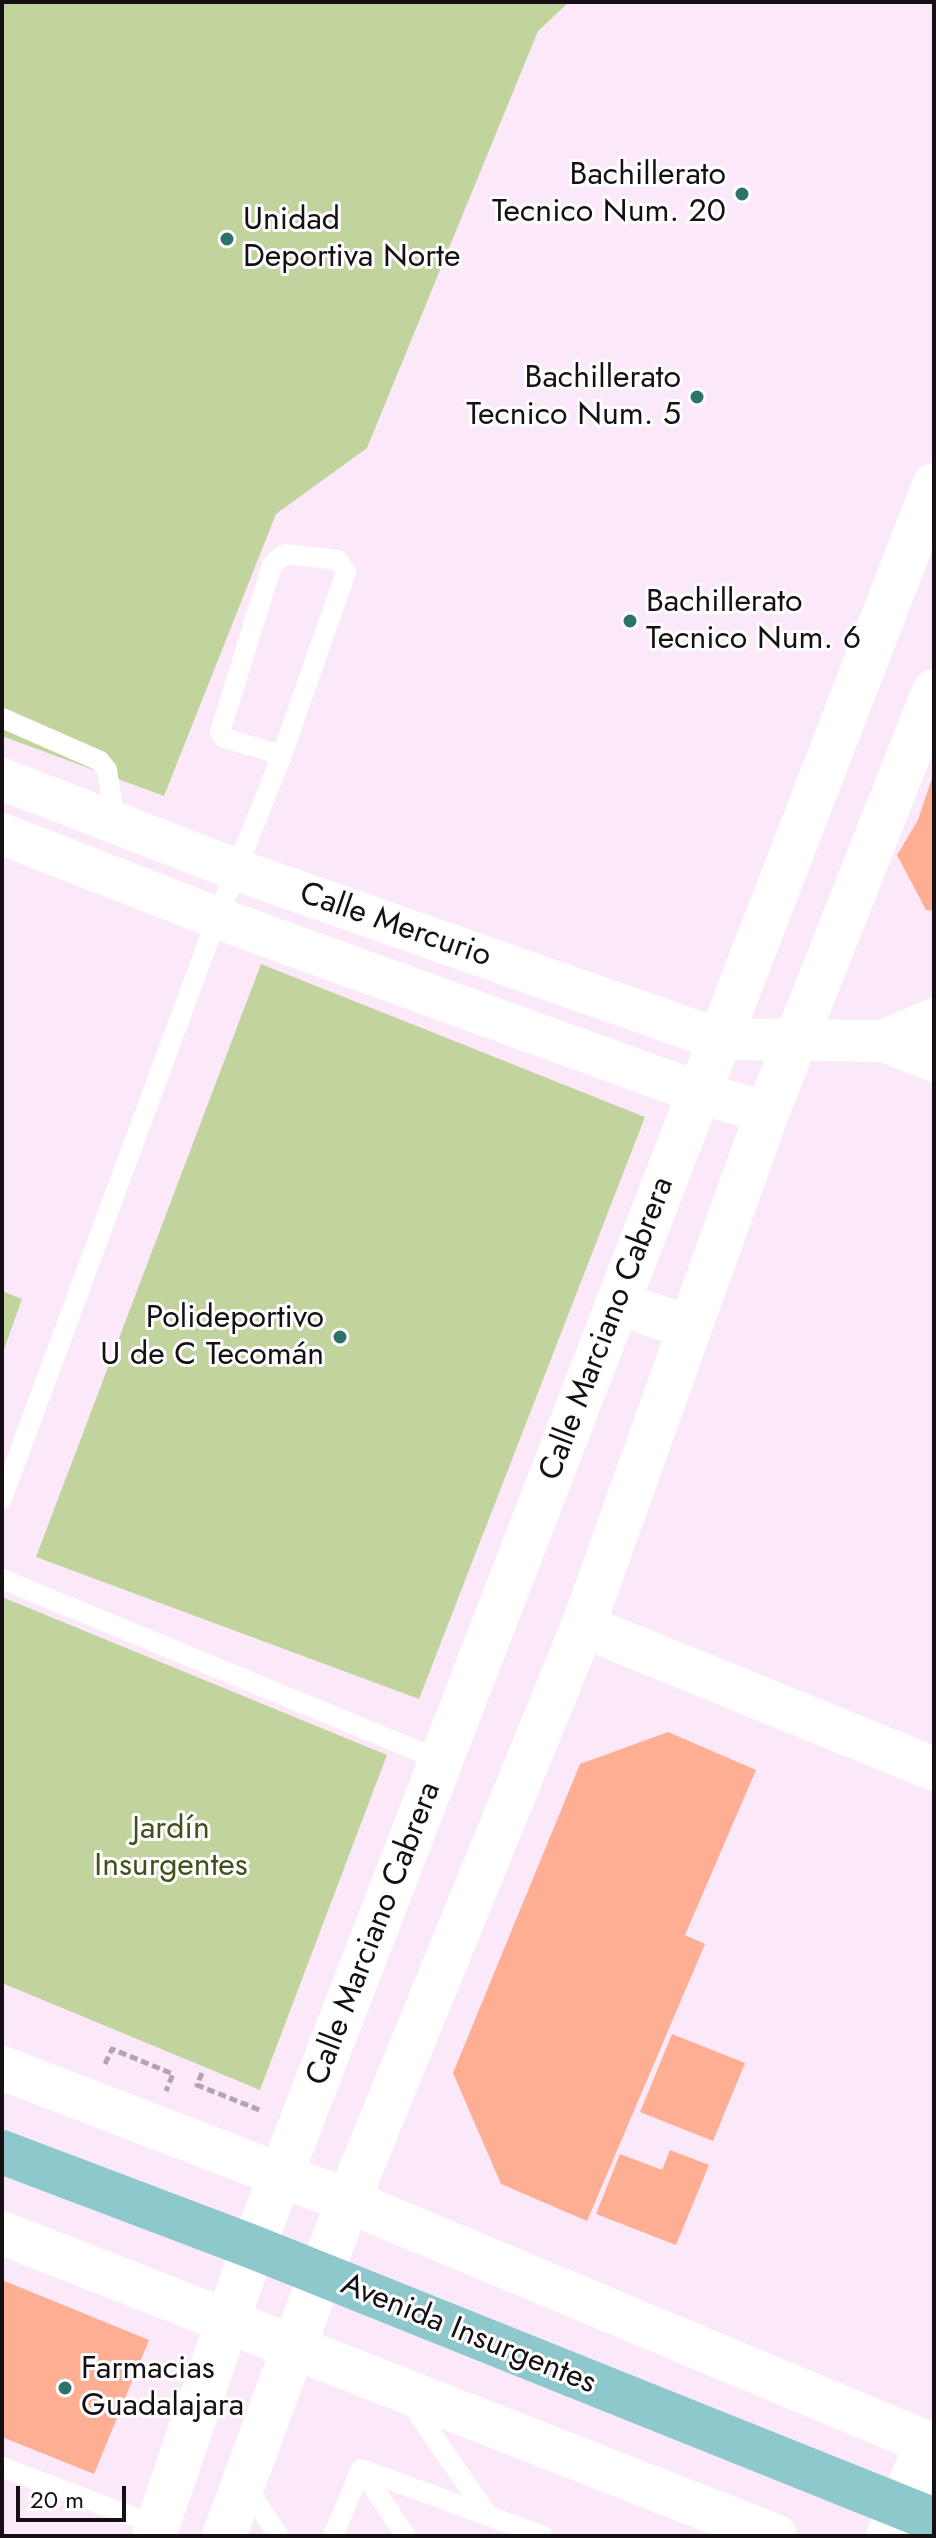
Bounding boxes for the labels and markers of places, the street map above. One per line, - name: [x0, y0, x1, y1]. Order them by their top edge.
- place label: Bachillerato Tecnico Num. 20: [492, 157, 726, 232]
- marker: Bachillerato Tecnico Num. 20: [733, 185, 751, 203]
- place label: Unidad Deportiva Norte: [243, 202, 460, 277]
- marker: Unidad Deportiva Norte: [218, 230, 236, 248]
- place label: Bachillerato Tecnico Num. 5: [466, 360, 681, 435]
- marker: Bachillerato Tecnico Num. 5: [688, 388, 706, 406]
- place label: Bachillerato Tecnico Num. 6: [646, 584, 861, 659]
- marker: Bachillerato Tecnico Num. 6: [621, 612, 639, 630]
- place label: Polideportivo U de C Tecomán: [100, 1300, 324, 1375]
- marker: Polideportivo U de C Tecomán: [331, 1328, 349, 1346]
- place label: Farmacias Guadalajara: [81, 2351, 244, 2426]
- marker: Farmacias Guadalajara: [56, 2379, 74, 2397]

